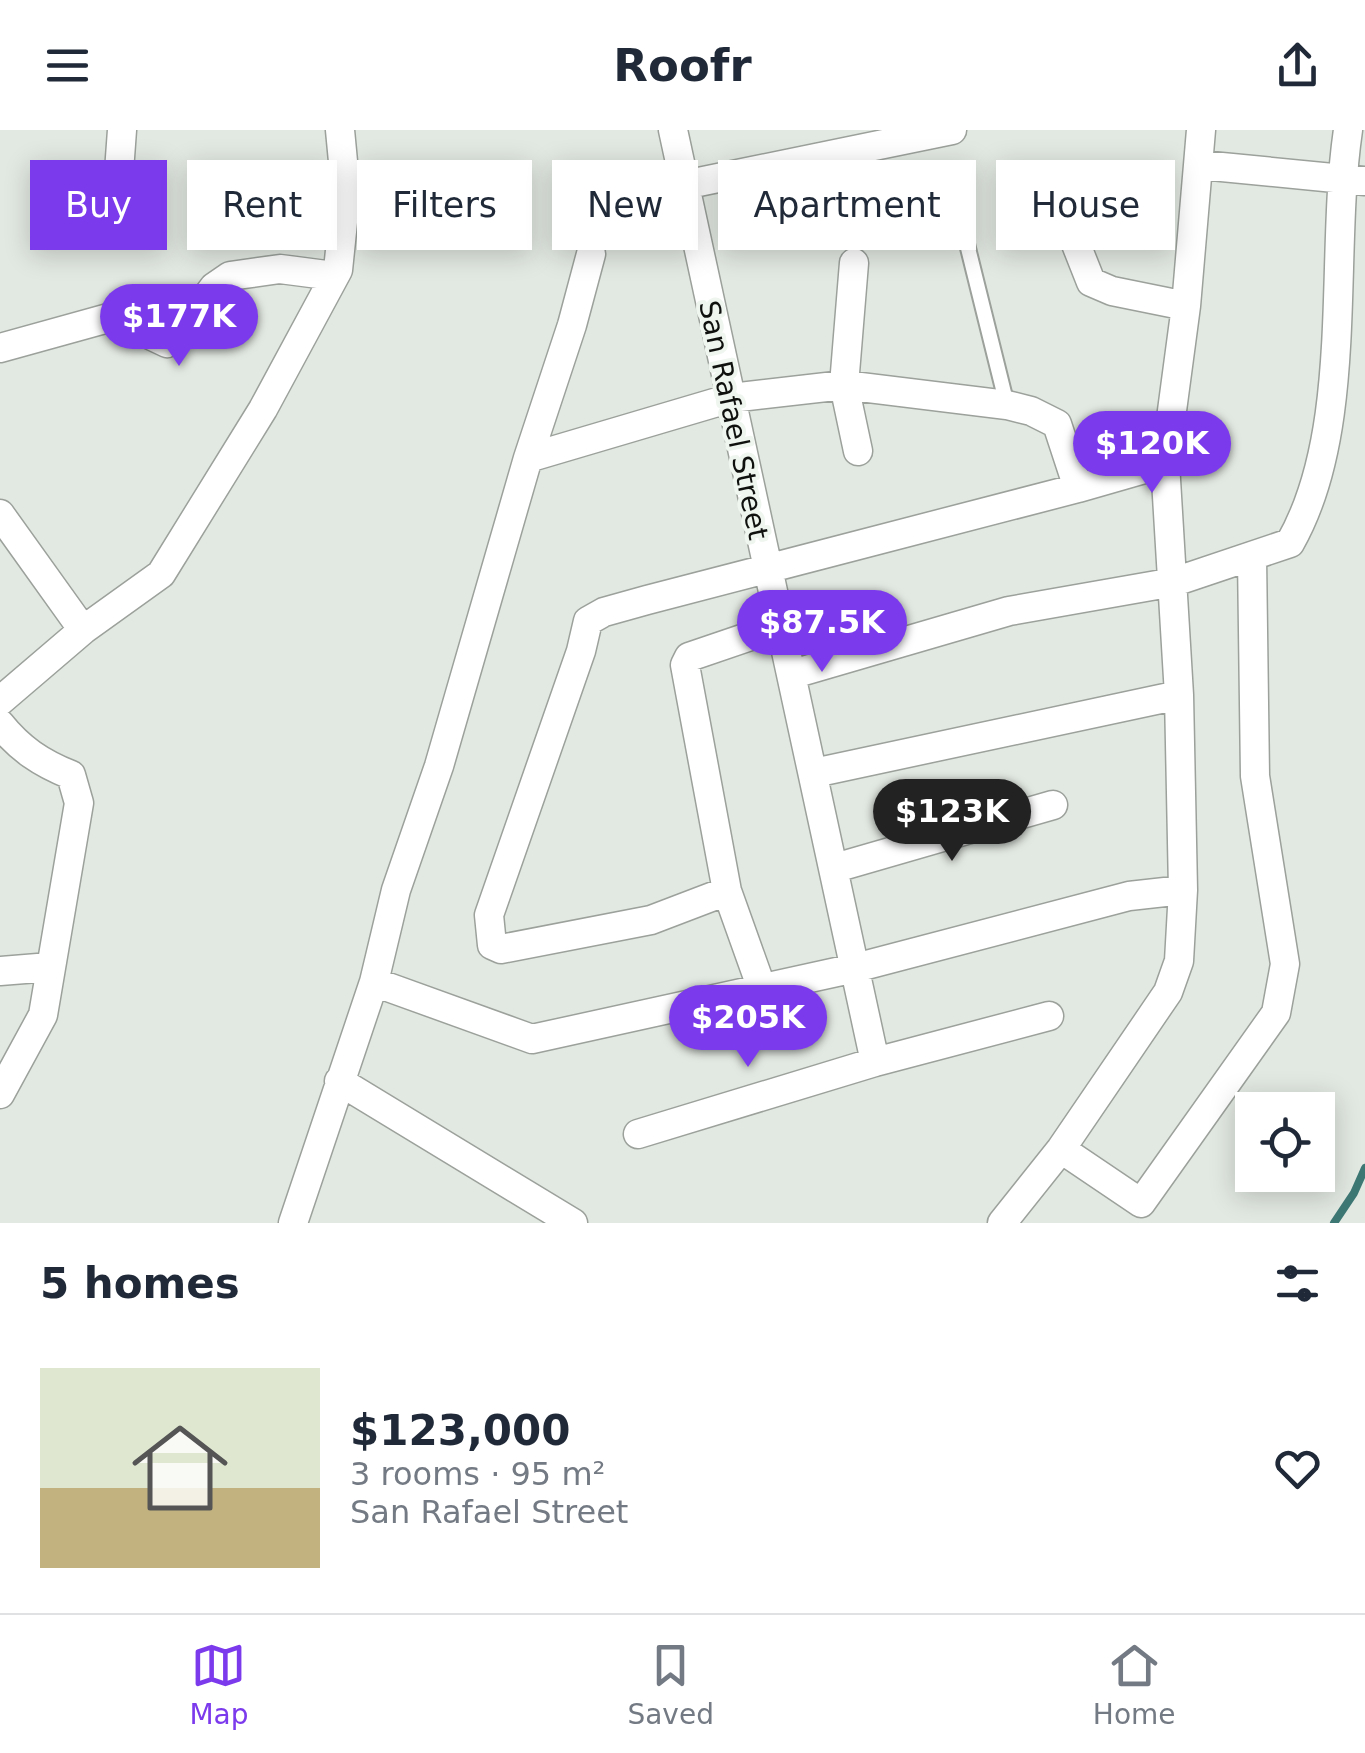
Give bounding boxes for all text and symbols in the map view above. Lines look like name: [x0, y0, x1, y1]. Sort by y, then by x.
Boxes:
icon: menu: [40, 38, 95, 93]
icon: share: [1270, 38, 1325, 93]
text: Roofr: [613, 39, 752, 92]
chip: Buy: [30, 160, 167, 250]
chip: Rent: [187, 160, 337, 250]
chip: Filters: [357, 160, 532, 250]
chip: New: [552, 160, 698, 250]
chip: Apartment: [718, 160, 976, 250]
chip: House: [996, 160, 1175, 250]
pin: $177K: [109, 284, 249, 369]
text: $177K: [122, 297, 236, 335]
street label: San Rafael Street: [692, 298, 775, 543]
pin: $120K: [1082, 411, 1222, 496]
text: $120K: [1095, 424, 1209, 462]
pin: $87.5K: [741, 590, 903, 675]
text: $87.5K: [759, 603, 885, 641]
pin: $123K: [882, 779, 1022, 864]
text: $123K: [895, 792, 1009, 830]
pin: $205K: [678, 985, 818, 1070]
text: $205K: [691, 998, 805, 1036]
map controls: [1235, 1092, 1335, 1192]
button: locate: [1235, 1092, 1335, 1192]
icon: filters: [1270, 1256, 1325, 1311]
text: 5 homes: [40, 1259, 240, 1308]
text: $123,000: [350, 1406, 571, 1455]
icon: home: [120, 1408, 240, 1528]
icon: heart: [1270, 1441, 1325, 1496]
text: 3 rooms · 95 m²: [350, 1455, 605, 1493]
text: San Rafael Street: [350, 1493, 628, 1531]
tab: Map: [189, 1638, 249, 1731]
tab: Saved: [627, 1638, 714, 1731]
tab: Home: [1093, 1638, 1176, 1731]

